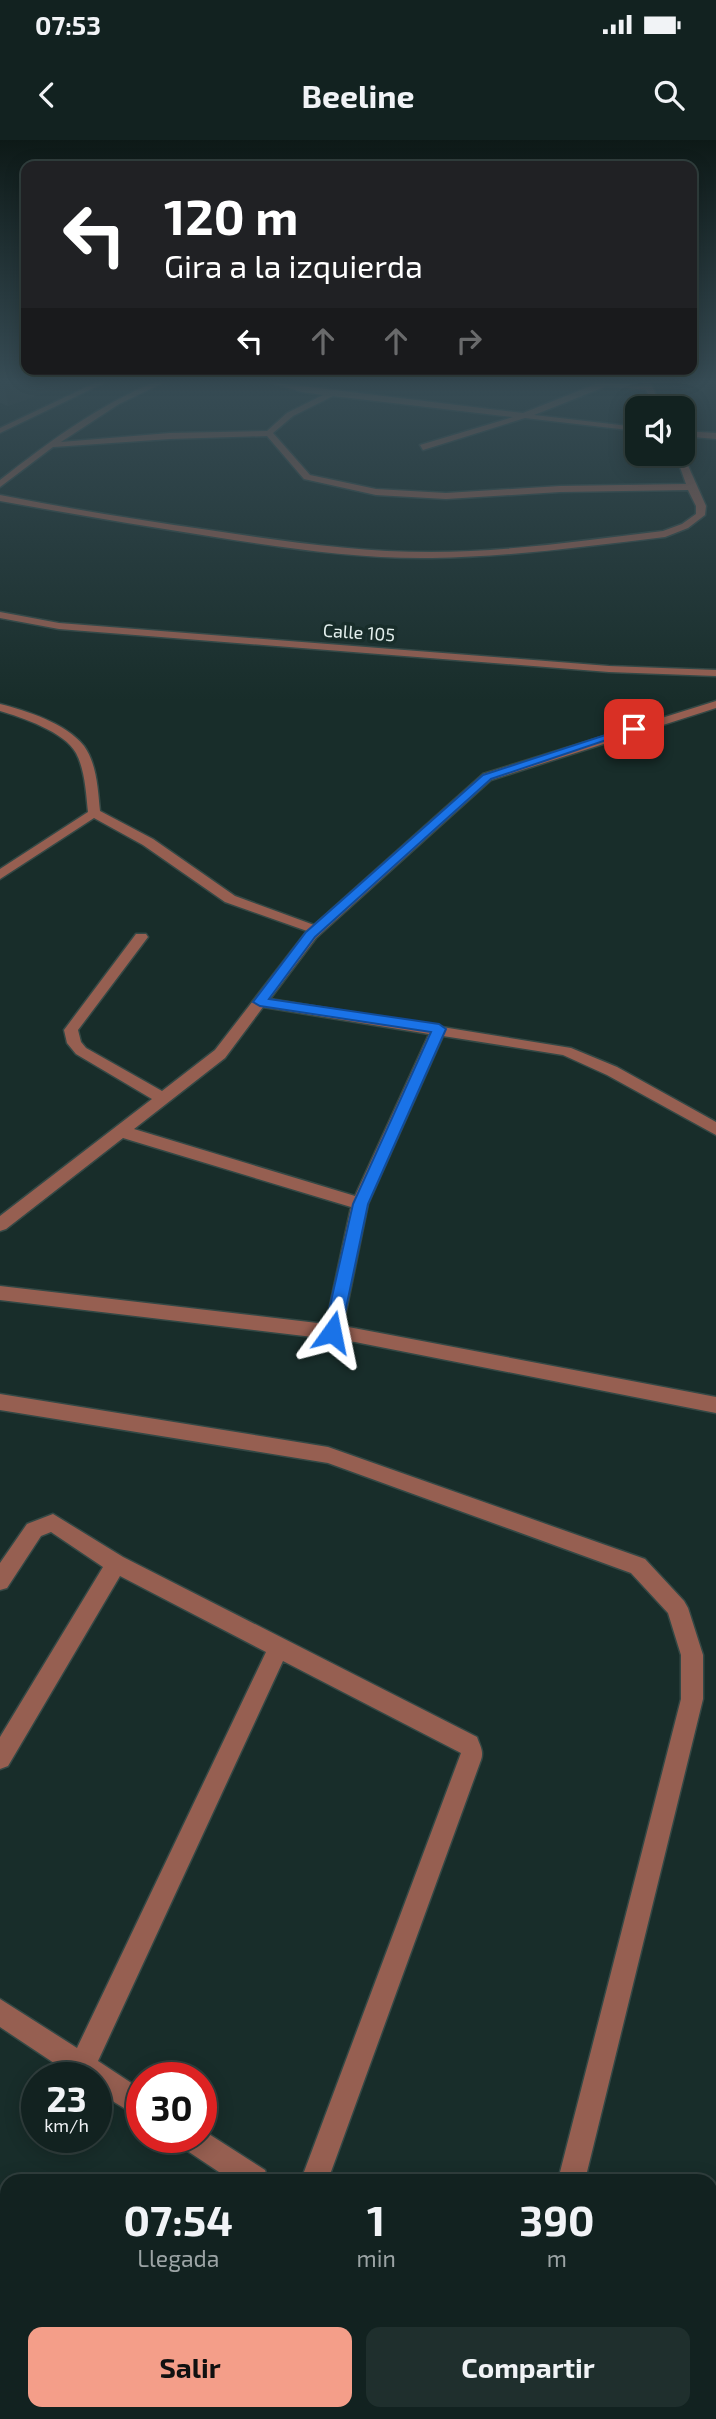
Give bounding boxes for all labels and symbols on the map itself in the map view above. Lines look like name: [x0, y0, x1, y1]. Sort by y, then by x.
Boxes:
street label: Calle 105: [322, 619, 396, 645]
pin: [604, 699, 664, 759]
position arrow: [295, 1295, 369, 1369]
speed limit sign: 30: [126, 2062, 217, 2153]

